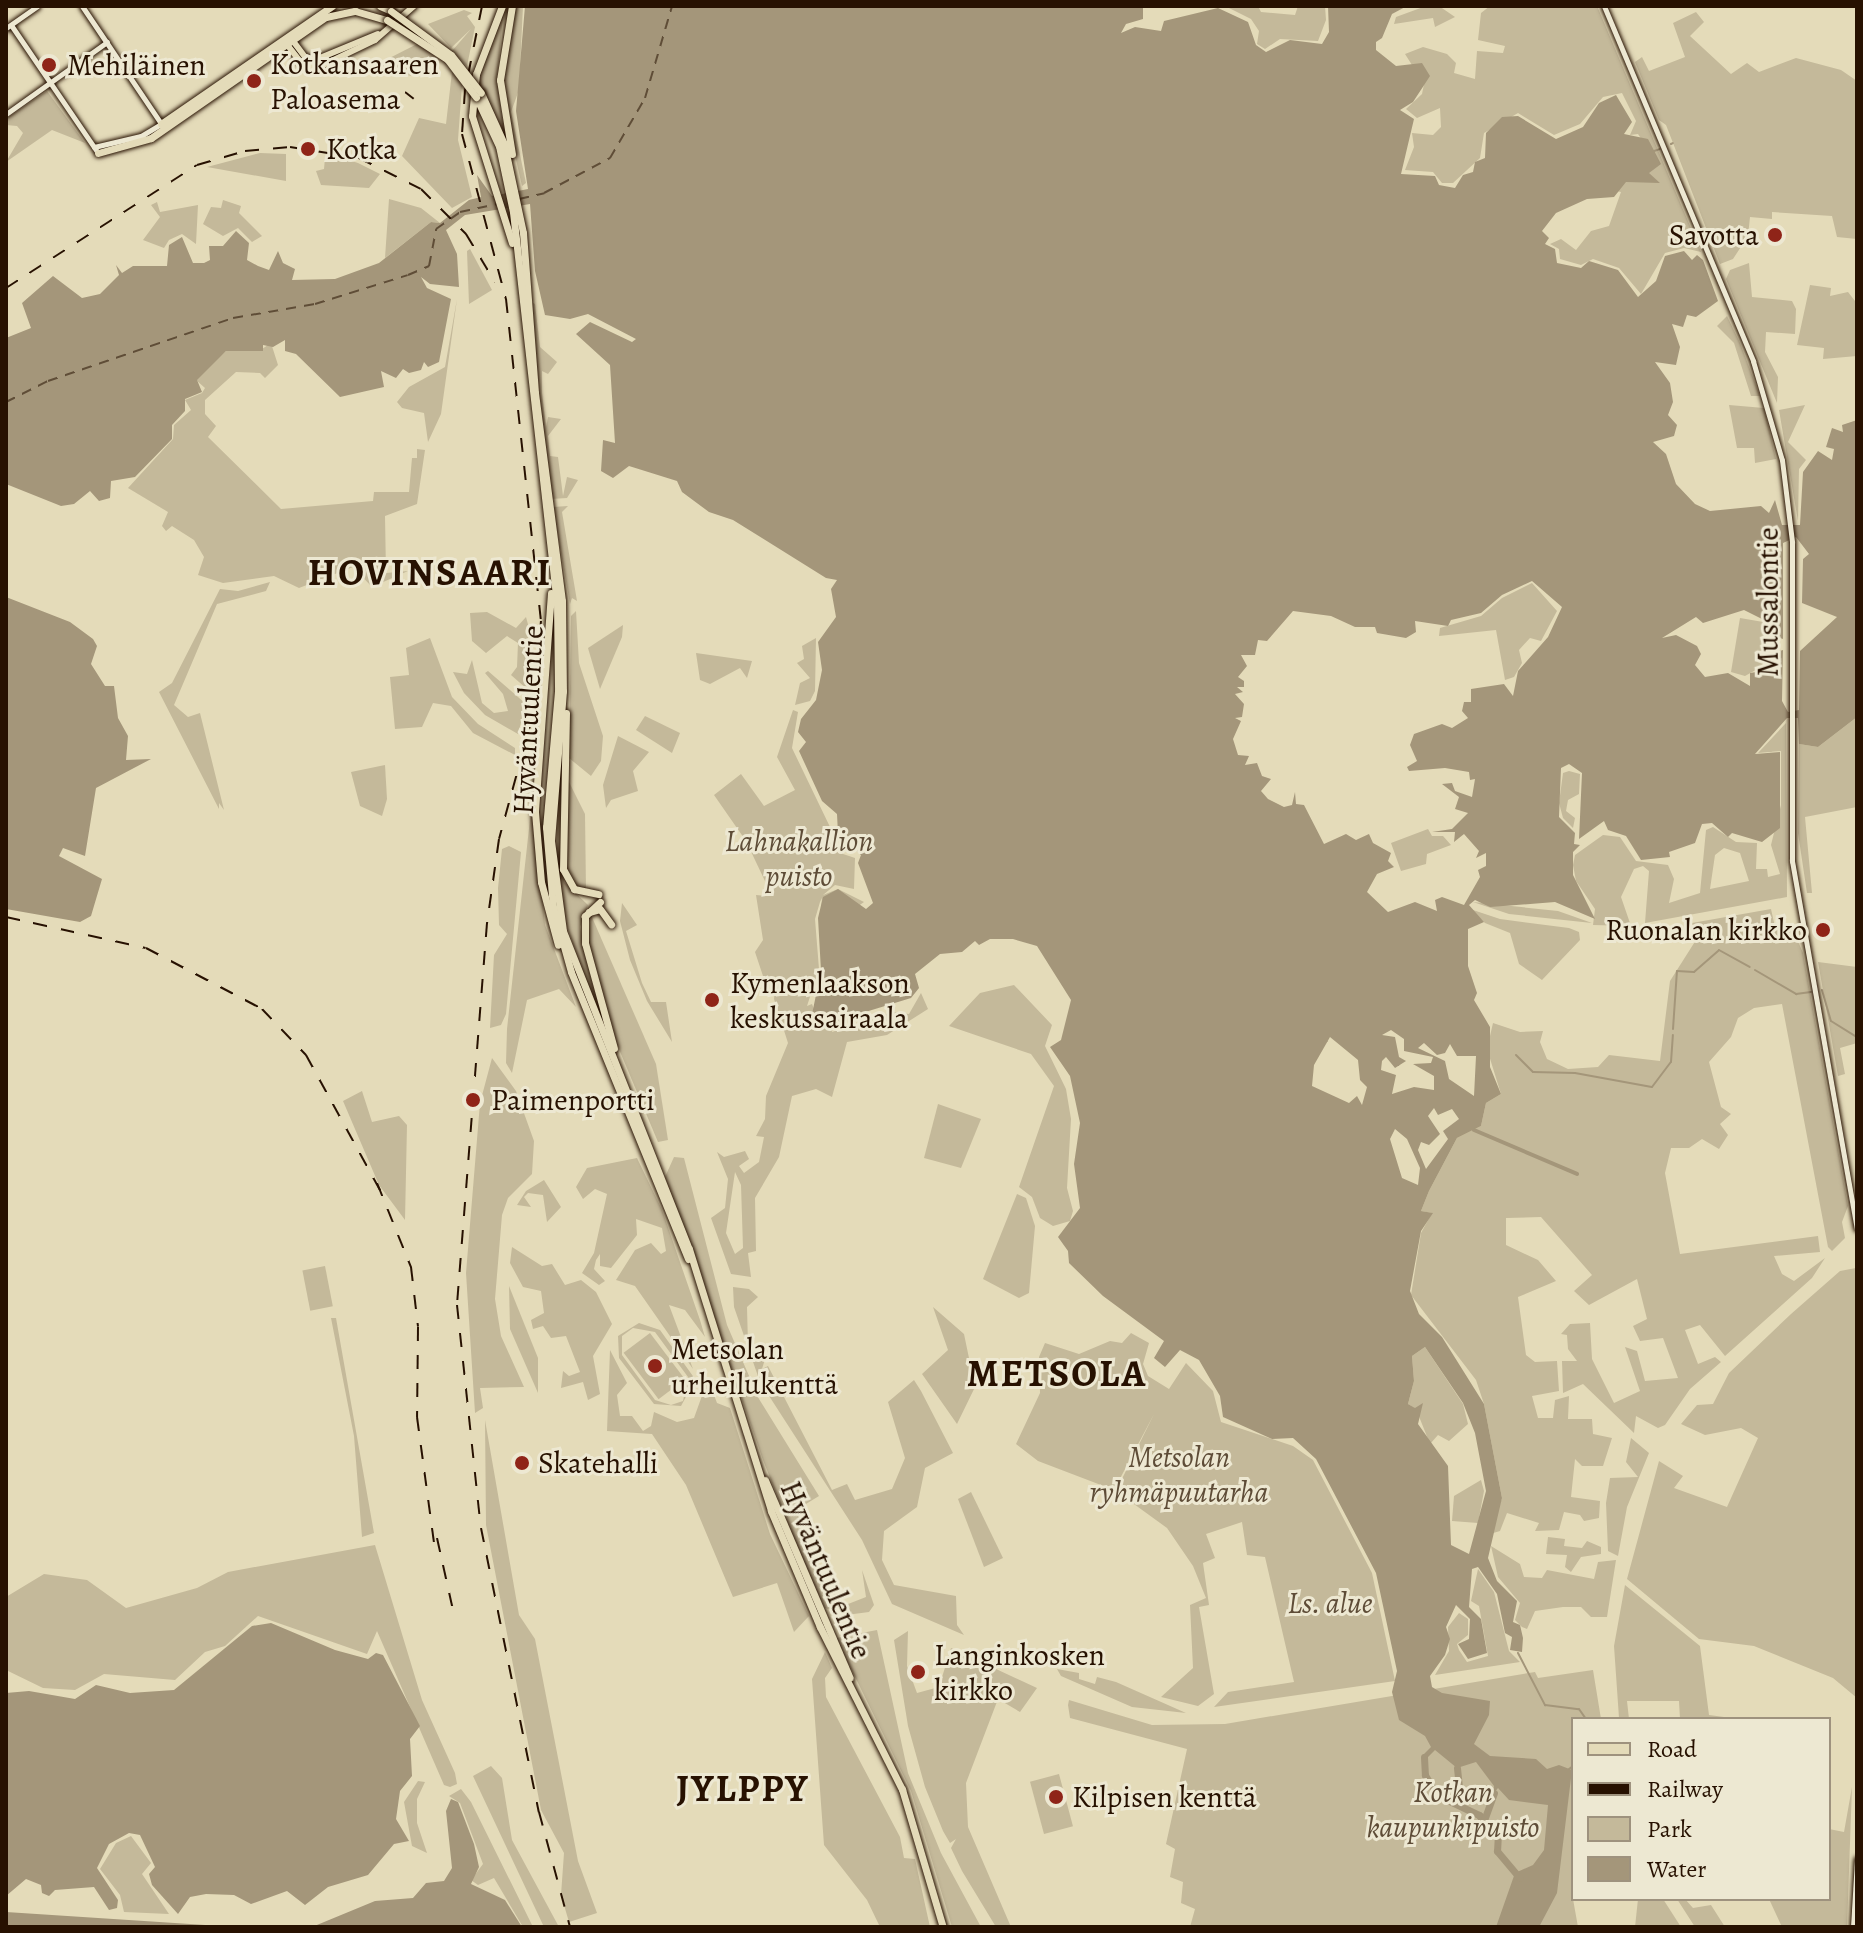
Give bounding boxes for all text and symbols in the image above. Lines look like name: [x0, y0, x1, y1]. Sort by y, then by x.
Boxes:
place label: Kotkansaaren Paloasema: [270, 46, 439, 116]
place label: Mehiläinen: [67, 47, 206, 83]
marker: Mehiläinen: [38, 54, 60, 76]
marker: Kotkansaaren Paloasema: [245, 72, 263, 90]
place label: Kotka: [326, 131, 397, 167]
marker: Kotka: [297, 138, 319, 160]
place label: Savotta: [1669, 217, 1759, 253]
marker: Savotta: [1766, 226, 1784, 244]
street label: Mussalontie: [1750, 527, 1786, 677]
district label: HOVINSAARI: [308, 550, 552, 596]
street label: Hyväntuulentie: [505, 624, 551, 816]
park label: Lahnakallion puisto: [725, 823, 873, 894]
place label: Ruonalan kirkko: [1605, 912, 1807, 948]
marker: Ruonalan kirkko: [1814, 921, 1832, 939]
place label: Kymenlaakson keskussairaala: [730, 965, 910, 1036]
marker: Kymenlaakson keskussairaala: [701, 989, 723, 1011]
place label: Paimenportti: [491, 1082, 655, 1118]
marker: Paimenportti: [462, 1089, 484, 1111]
place label: Metsolan urheilukenttä: [671, 1331, 838, 1402]
district label: METSOLA: [967, 1351, 1147, 1397]
marker: Metsolan urheilukenttä: [646, 1357, 664, 1375]
park label: Metsolan ryhmäpuutarha: [1090, 1439, 1268, 1510]
place label: Skatehalli: [538, 1445, 658, 1481]
marker: Skatehalli: [513, 1454, 531, 1472]
street label: Hyväntuulentie: [772, 1476, 880, 1664]
park label: Ls. alue: [1287, 1585, 1373, 1621]
place label: Langinkosken kirkko: [934, 1637, 1105, 1708]
marker: Langinkosken kirkko: [909, 1663, 927, 1681]
legend: [1571, 1717, 1831, 1901]
text: Road: [1647, 1733, 1697, 1765]
district label: JYLPPY: [676, 1766, 810, 1812]
text: Railway: [1647, 1773, 1723, 1805]
park label: Kotkan kaupunkipuisto: [1366, 1774, 1540, 1844]
place label: Kilpisen kenttä: [1072, 1779, 1257, 1815]
marker: Kilpisen kenttä: [1047, 1788, 1065, 1806]
text: Park: [1647, 1813, 1692, 1845]
text: Water: [1647, 1853, 1707, 1885]

